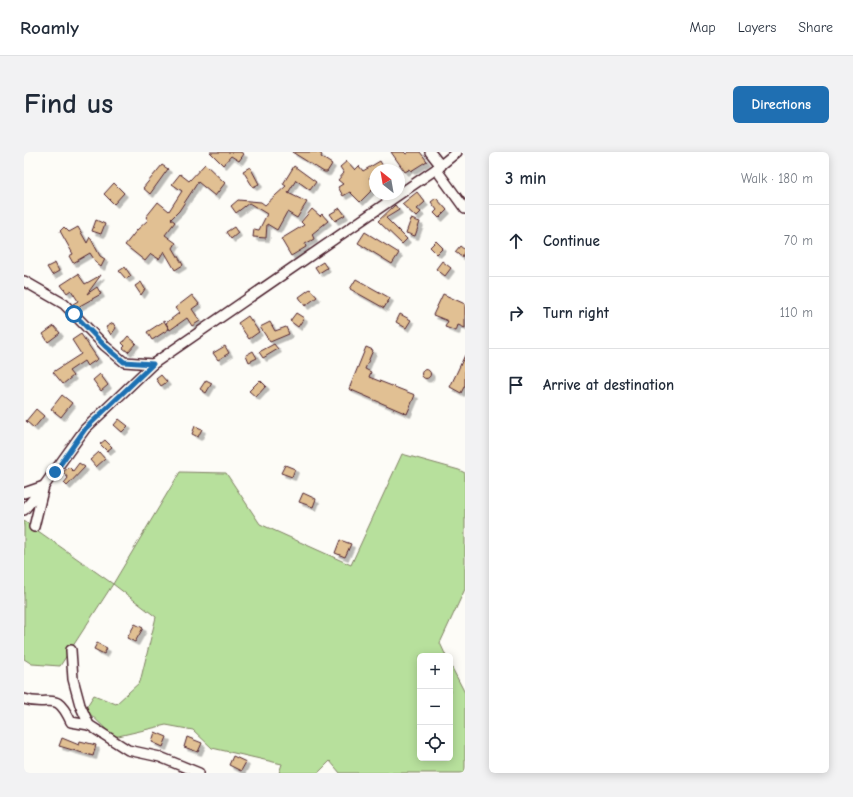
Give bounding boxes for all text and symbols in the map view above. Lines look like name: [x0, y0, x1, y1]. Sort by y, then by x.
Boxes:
text: Roamly: [20, 17, 79, 39]
text: Map: [689, 19, 716, 36]
text: Layers: [738, 19, 776, 36]
text: Share: [798, 19, 833, 36]
button: Directions: [733, 86, 829, 123]
text: Find us: [24, 88, 113, 120]
north arrow: [369, 164, 405, 200]
text: 3 min: [505, 169, 546, 188]
text: Walk · 180 m: [741, 171, 813, 186]
icon: ahead: [505, 230, 527, 252]
text: Continue: [543, 232, 600, 250]
text: 70 m: [784, 233, 813, 248]
icon: right: [505, 302, 527, 324]
text: Turn right: [543, 304, 609, 322]
route start: [65, 305, 83, 323]
text: 110 m: [780, 305, 813, 320]
icon: arrive: [505, 374, 527, 396]
text: Arrive at destination: [543, 376, 674, 394]
route end: [46, 463, 64, 481]
map controls: [417, 653, 453, 761]
button: +: [417, 653, 453, 689]
button: −: [417, 689, 453, 725]
button: locate: [417, 725, 453, 761]

